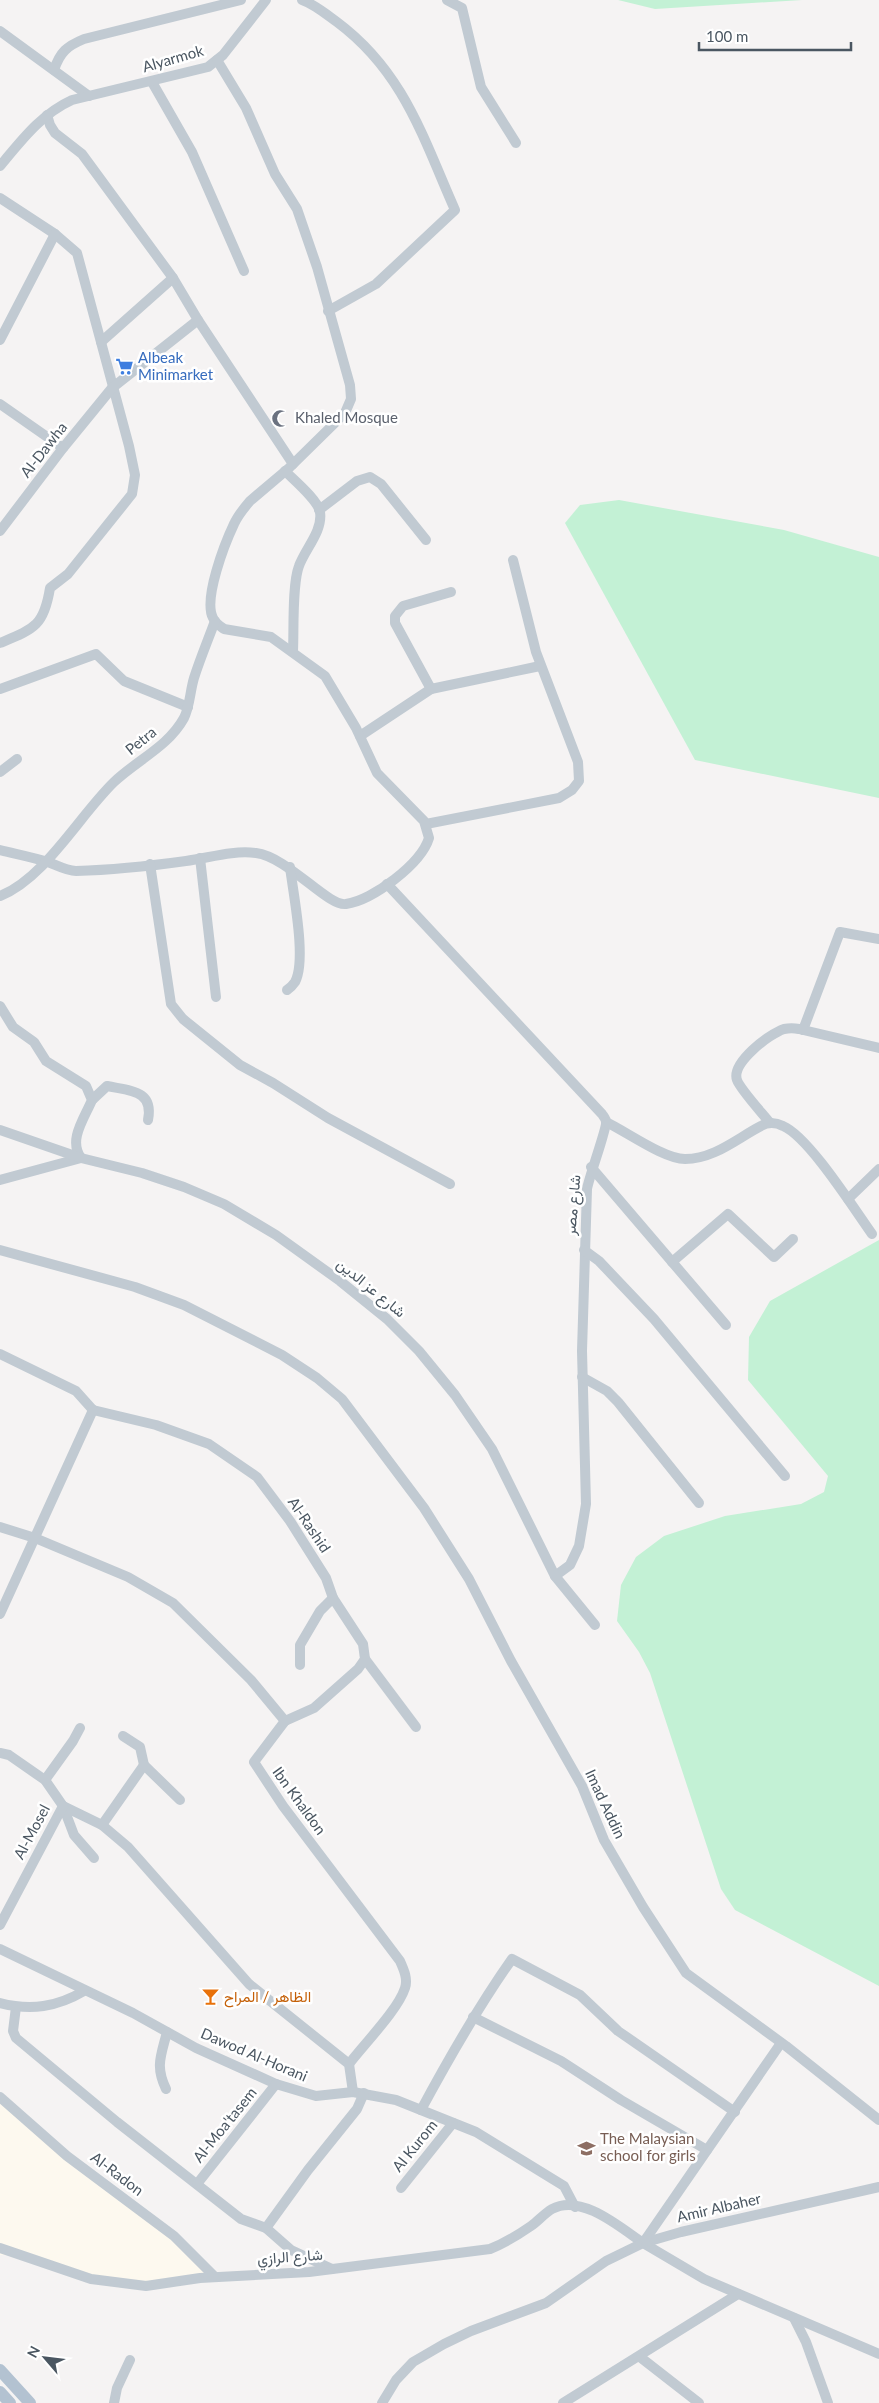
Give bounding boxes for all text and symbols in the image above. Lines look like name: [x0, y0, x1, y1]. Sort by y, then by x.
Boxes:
scale bar: [699, 20, 852, 52]
text: 100 m: [706, 27, 748, 45]
street label: Alyarmok: [140, 41, 206, 75]
place label: Albeak Minimarket: [138, 348, 214, 383]
supermarket icon: Albeak Minimarket: [114, 357, 134, 377]
mosque icon: Khaled Mosque: [271, 408, 291, 428]
place label: Khaled Mosque: [295, 408, 398, 426]
street label: Al-Dawha: [16, 418, 70, 481]
street label: Petra: [121, 722, 160, 758]
street label: شارع مصر: [560, 1174, 587, 1237]
street label: شارع عز الدين: [332, 1254, 410, 1323]
street label: Al-Rashid: [285, 1493, 335, 1556]
street label: Ibn Khaldon: [269, 1763, 330, 1838]
street label: Imad Addin: [582, 1766, 630, 1841]
street label: Al-Mosel: [9, 1801, 53, 1862]
bar icon: الظاهر / المراح: [200, 1987, 220, 2007]
place label: الظاهر / المراح: [224, 1987, 311, 2008]
street label: Dawod Al-Horani: [198, 2023, 311, 2085]
street label: Al-Moa'tasem: [188, 2083, 260, 2166]
street label: Al Kurom: [388, 2116, 441, 2175]
place label: The Malaysian school for girls: [600, 2129, 696, 2164]
school or university icon: The Malaysian school for girls: [576, 2138, 596, 2158]
street label: Al-Radon: [88, 2148, 147, 2199]
street label: Amir Albaher: [675, 2188, 763, 2225]
street label: شارع الرازي: [256, 2245, 324, 2272]
north arrow: [20, 2333, 70, 2383]
text: N: [23, 2343, 43, 2360]

